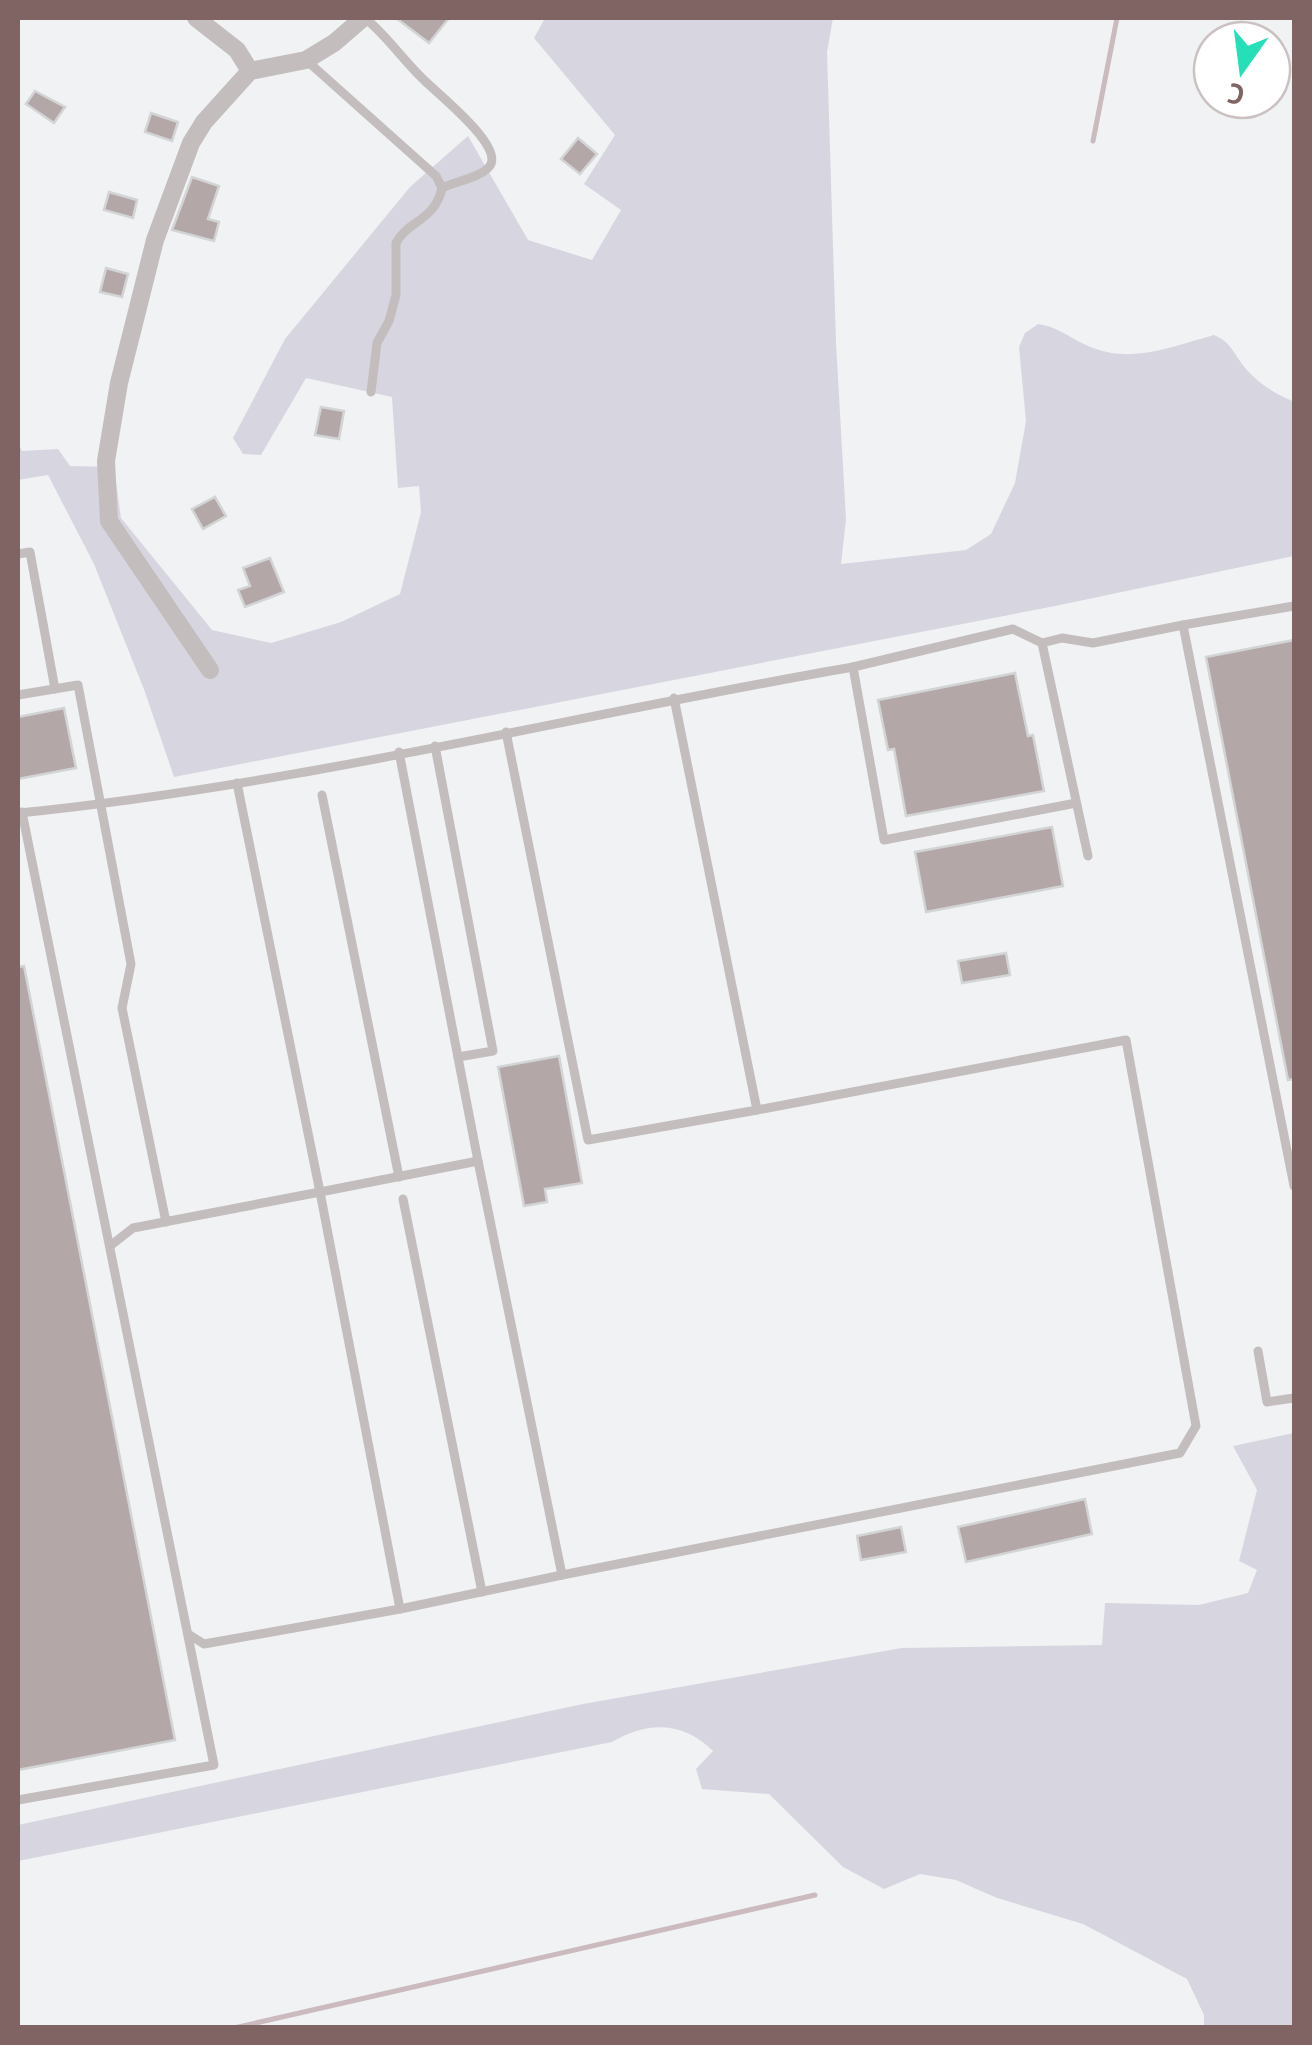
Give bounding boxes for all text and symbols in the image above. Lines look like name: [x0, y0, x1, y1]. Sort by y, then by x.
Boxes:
north arrow: [1192, 20, 1292, 120]
text: С: [1224, 75, 1248, 115]

